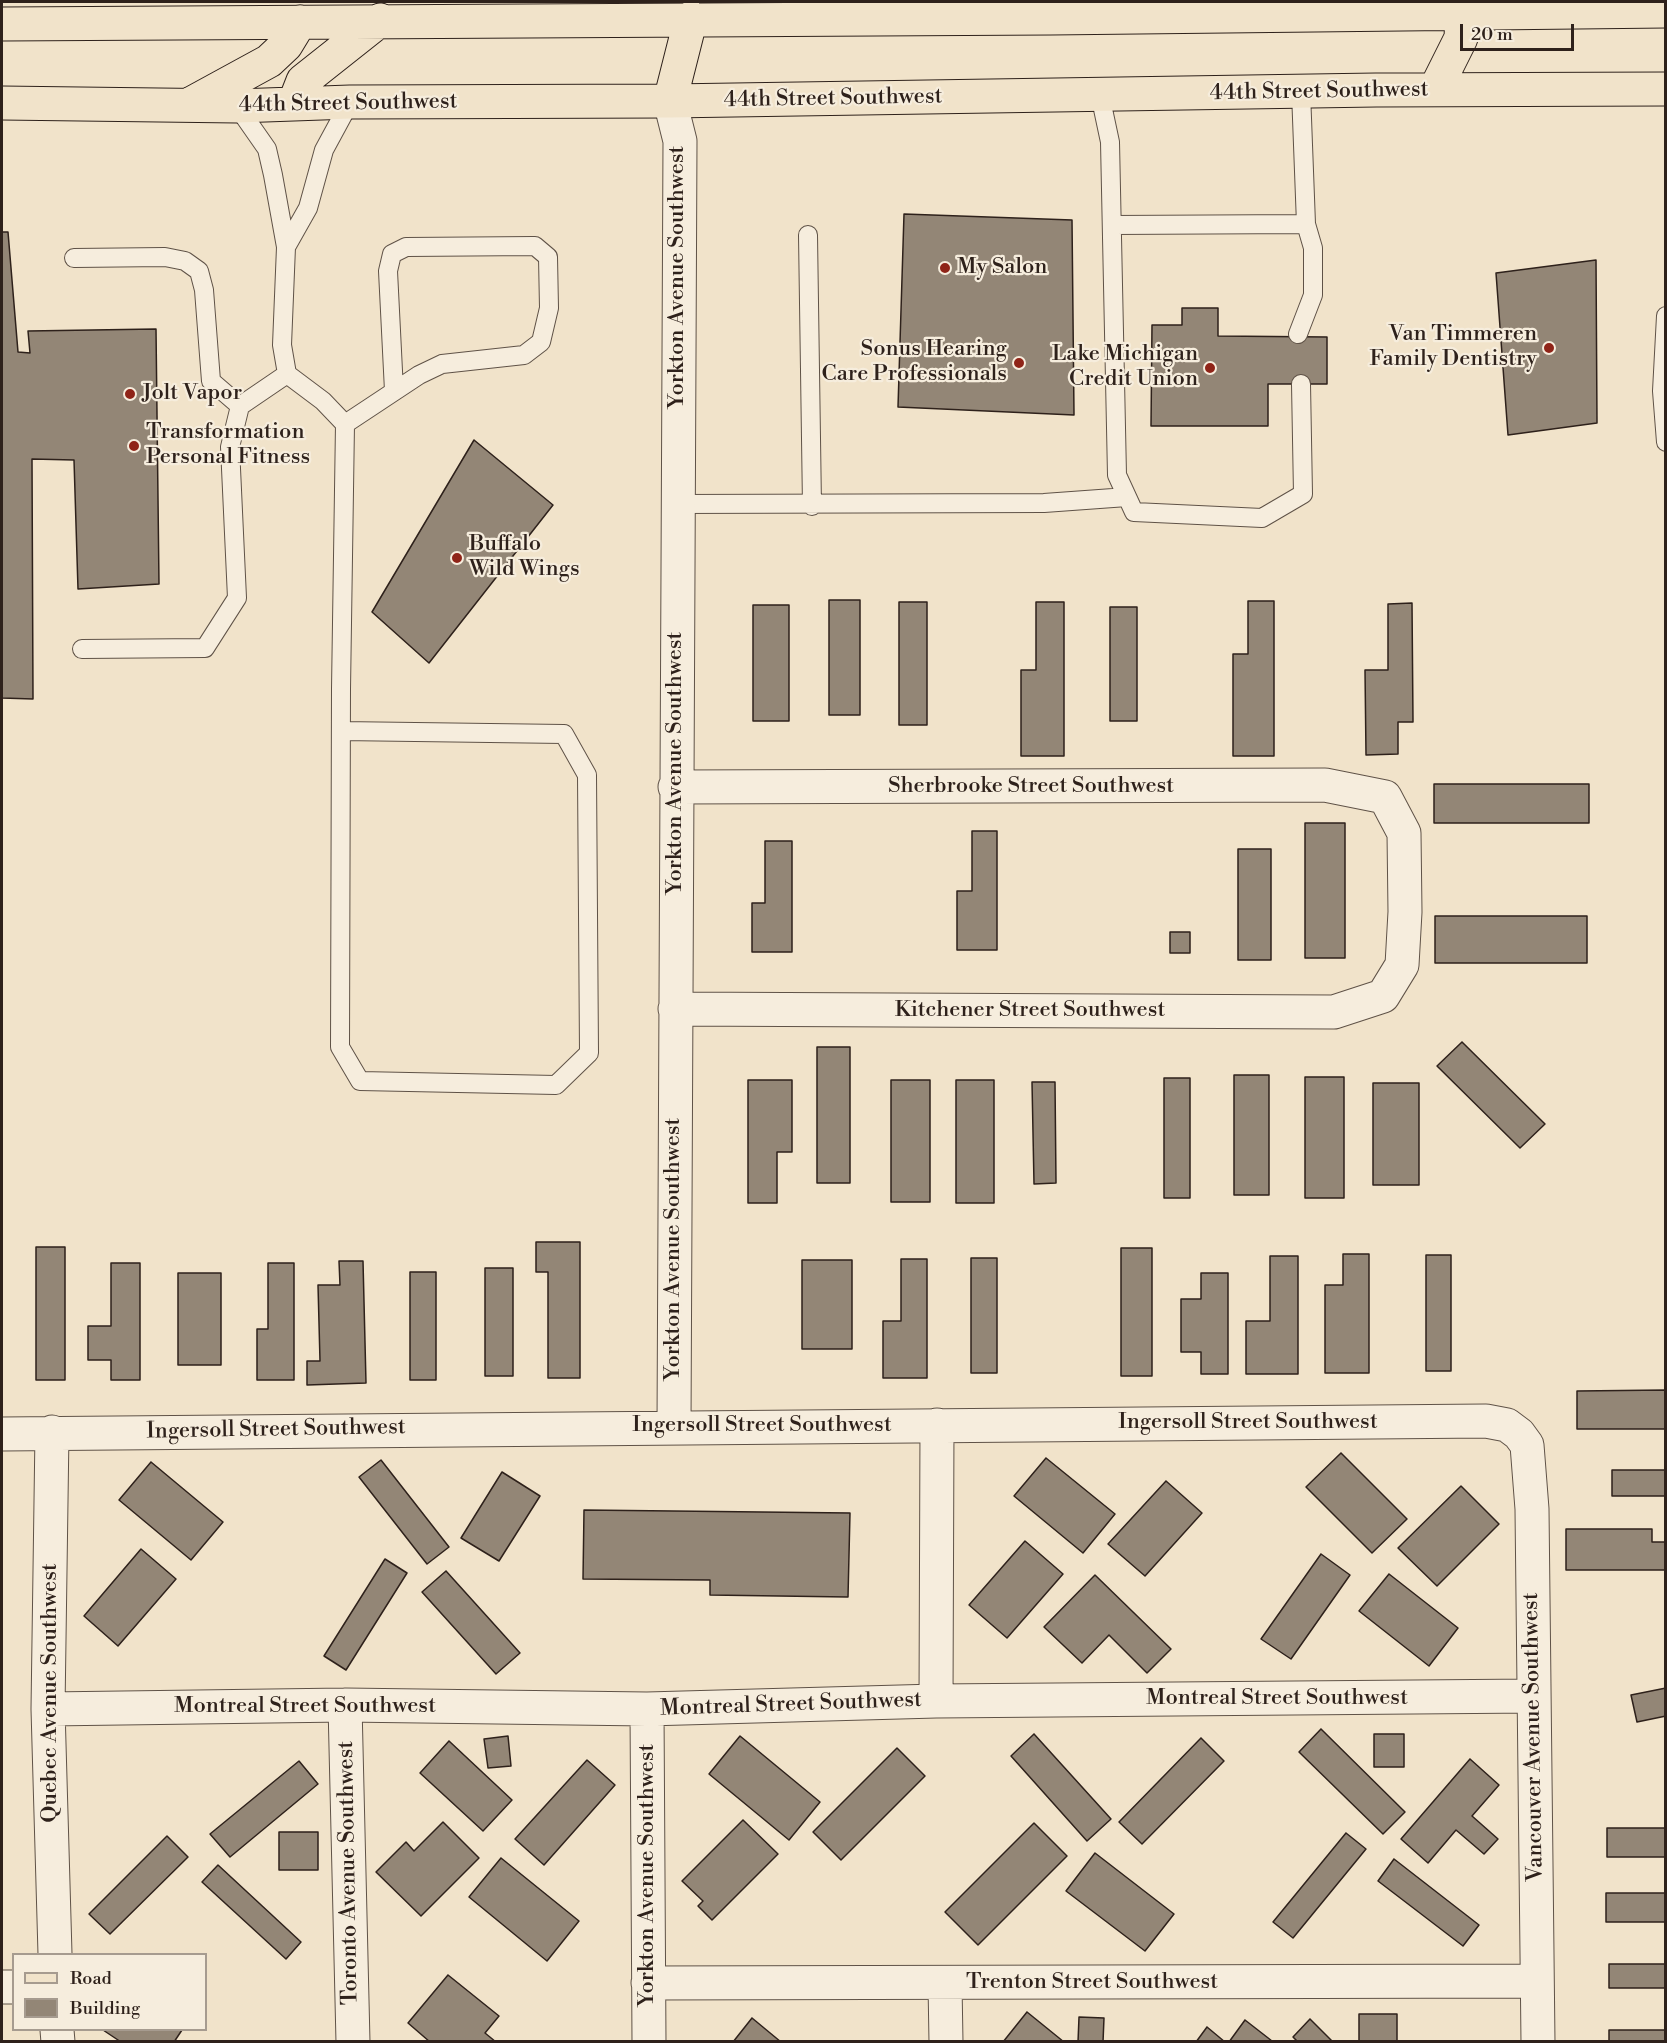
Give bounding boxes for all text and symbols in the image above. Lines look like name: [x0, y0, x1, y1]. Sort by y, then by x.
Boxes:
scale bar: [1463, 12, 1577, 50]
text: 20 m: [1471, 23, 1513, 46]
street label: 44th Street Southwest: [1209, 77, 1429, 107]
street label: 44th Street Southwest: [723, 84, 943, 114]
street label: 44th Street Southwest: [238, 89, 458, 119]
street label: Yorkton Avenue Southwest: [665, 146, 691, 408]
place label: My Salon: [957, 255, 1047, 281]
marker: My Salon: [938, 261, 952, 275]
place label: Van Timmeren Family Dentistry: [1369, 322, 1537, 374]
place label: Sonus Hearing Care Professionals: [822, 337, 1007, 388]
marker: Van Timmeren Family Dentistry: [1542, 341, 1556, 355]
place label: Lake Michigan Credit Union: [1052, 342, 1198, 394]
marker: Sonus Hearing Care Professionals: [1012, 356, 1026, 370]
marker: Lake Michigan Credit Union: [1203, 361, 1217, 375]
place label: Jolt Vapor: [142, 381, 242, 407]
marker: Jolt Vapor: [123, 387, 137, 401]
place label: Transformation Personal Fitness: [146, 420, 310, 472]
marker: Transformation Personal Fitness: [127, 439, 141, 453]
place label: Buffalo Wild Wings: [469, 532, 580, 584]
marker: Buffalo Wild Wings: [450, 551, 464, 565]
street label: Yorkton Avenue Southwest: [663, 632, 689, 894]
street label: Sherbrooke Street Southwest: [888, 774, 1174, 800]
street label: Kitchener Street Southwest: [895, 998, 1165, 1024]
street label: Yorkton Avenue Southwest: [661, 1118, 687, 1380]
street label: Ingersoll Street Southwest: [1118, 1410, 1378, 1436]
street label: Ingersoll Street Southwest: [632, 1413, 892, 1439]
street label: Ingersoll Street Southwest: [146, 1415, 406, 1445]
street label: Quebec Avenue Southwest: [38, 1563, 64, 1823]
street label: Vancouver Avenue Southwest: [1518, 1592, 1550, 1882]
street label: Montreal Street Southwest: [1146, 1686, 1408, 1712]
street label: Montreal Street Southwest: [660, 1687, 922, 1723]
street label: Montreal Street Southwest: [174, 1694, 436, 1720]
street label: Toronto Avenue Southwest: [333, 1741, 365, 2005]
street label: Yorkton Avenue Southwest: [635, 1744, 661, 2006]
legend: [12, 1953, 207, 2031]
text: Road: [70, 1967, 112, 1990]
street label: Trenton Street Southwest: [966, 1970, 1218, 1996]
text: Building: [70, 1997, 140, 2020]

